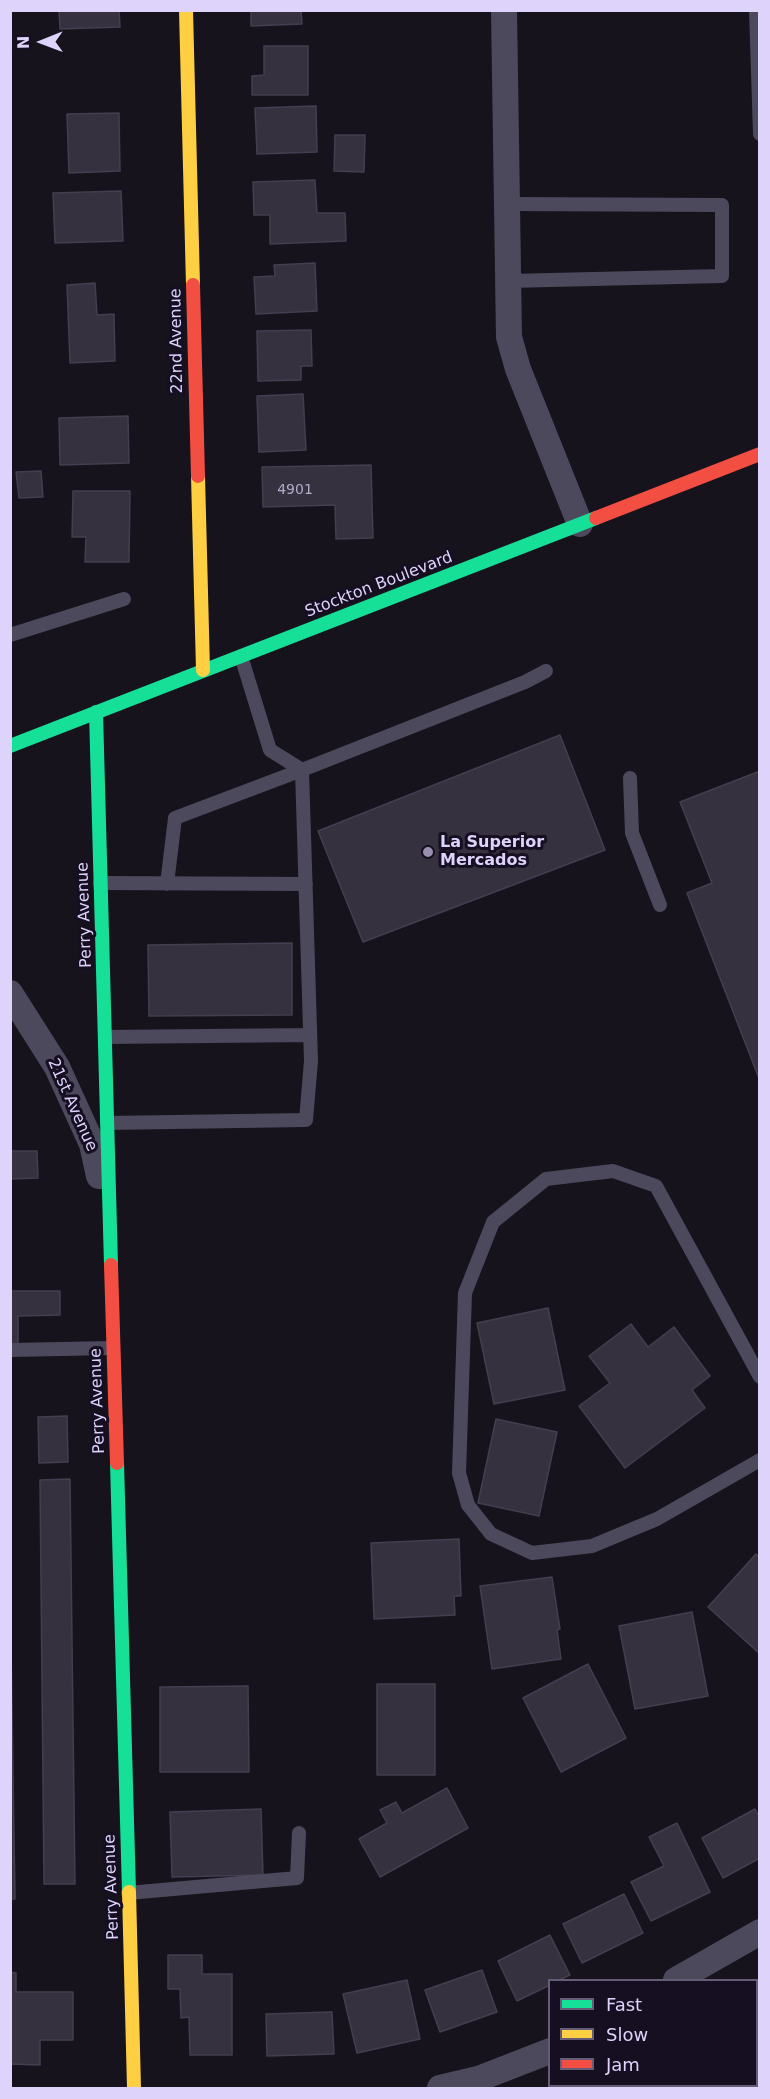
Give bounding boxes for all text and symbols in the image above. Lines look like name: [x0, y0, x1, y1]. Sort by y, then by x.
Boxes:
north arrow: [12, 12, 72, 72]
text: N: [14, 35, 33, 49]
street label: 22nd Avenue: [166, 288, 188, 394]
house number: 4901: [277, 482, 313, 498]
street label: Stockton Boulevard: [303, 548, 455, 622]
place label: La Superior Mercados: [440, 833, 544, 871]
marker: La Superior Mercados: [421, 845, 435, 859]
street label: Perry Avenue: [74, 862, 96, 968]
street label: 21st Avenue: [43, 1056, 101, 1154]
street label: Perry Avenue: [87, 1348, 109, 1454]
street label: Perry Avenue: [101, 1834, 123, 1940]
legend: [548, 1979, 758, 2087]
text: Fast: [606, 1994, 642, 2015]
text: Slow: [606, 2024, 648, 2045]
text: Jam: [606, 2054, 640, 2075]

